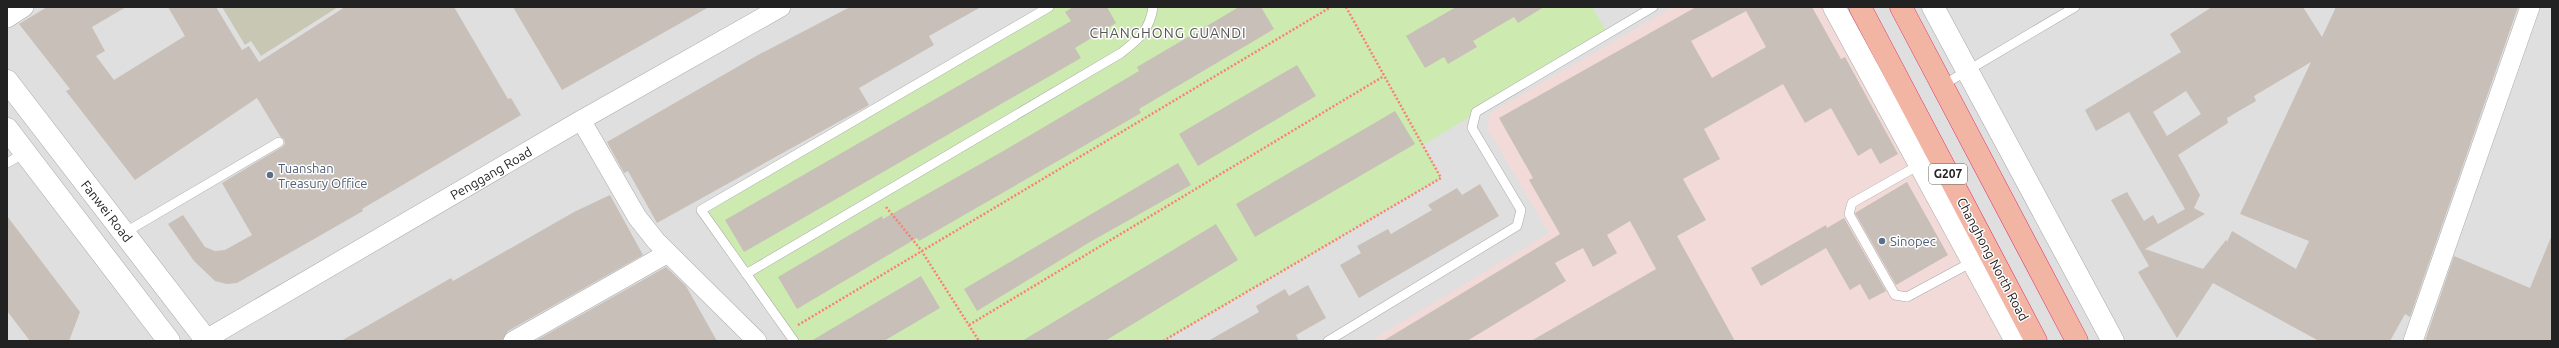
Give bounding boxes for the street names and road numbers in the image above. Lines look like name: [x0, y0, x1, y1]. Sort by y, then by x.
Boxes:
street label: Penggang Road: [448, 144, 534, 202]
road number: G207: [1929, 164, 1967, 184]
street label: Fanwei Road: [79, 178, 135, 244]
street label: Changhong North Road: [1955, 195, 2031, 323]

